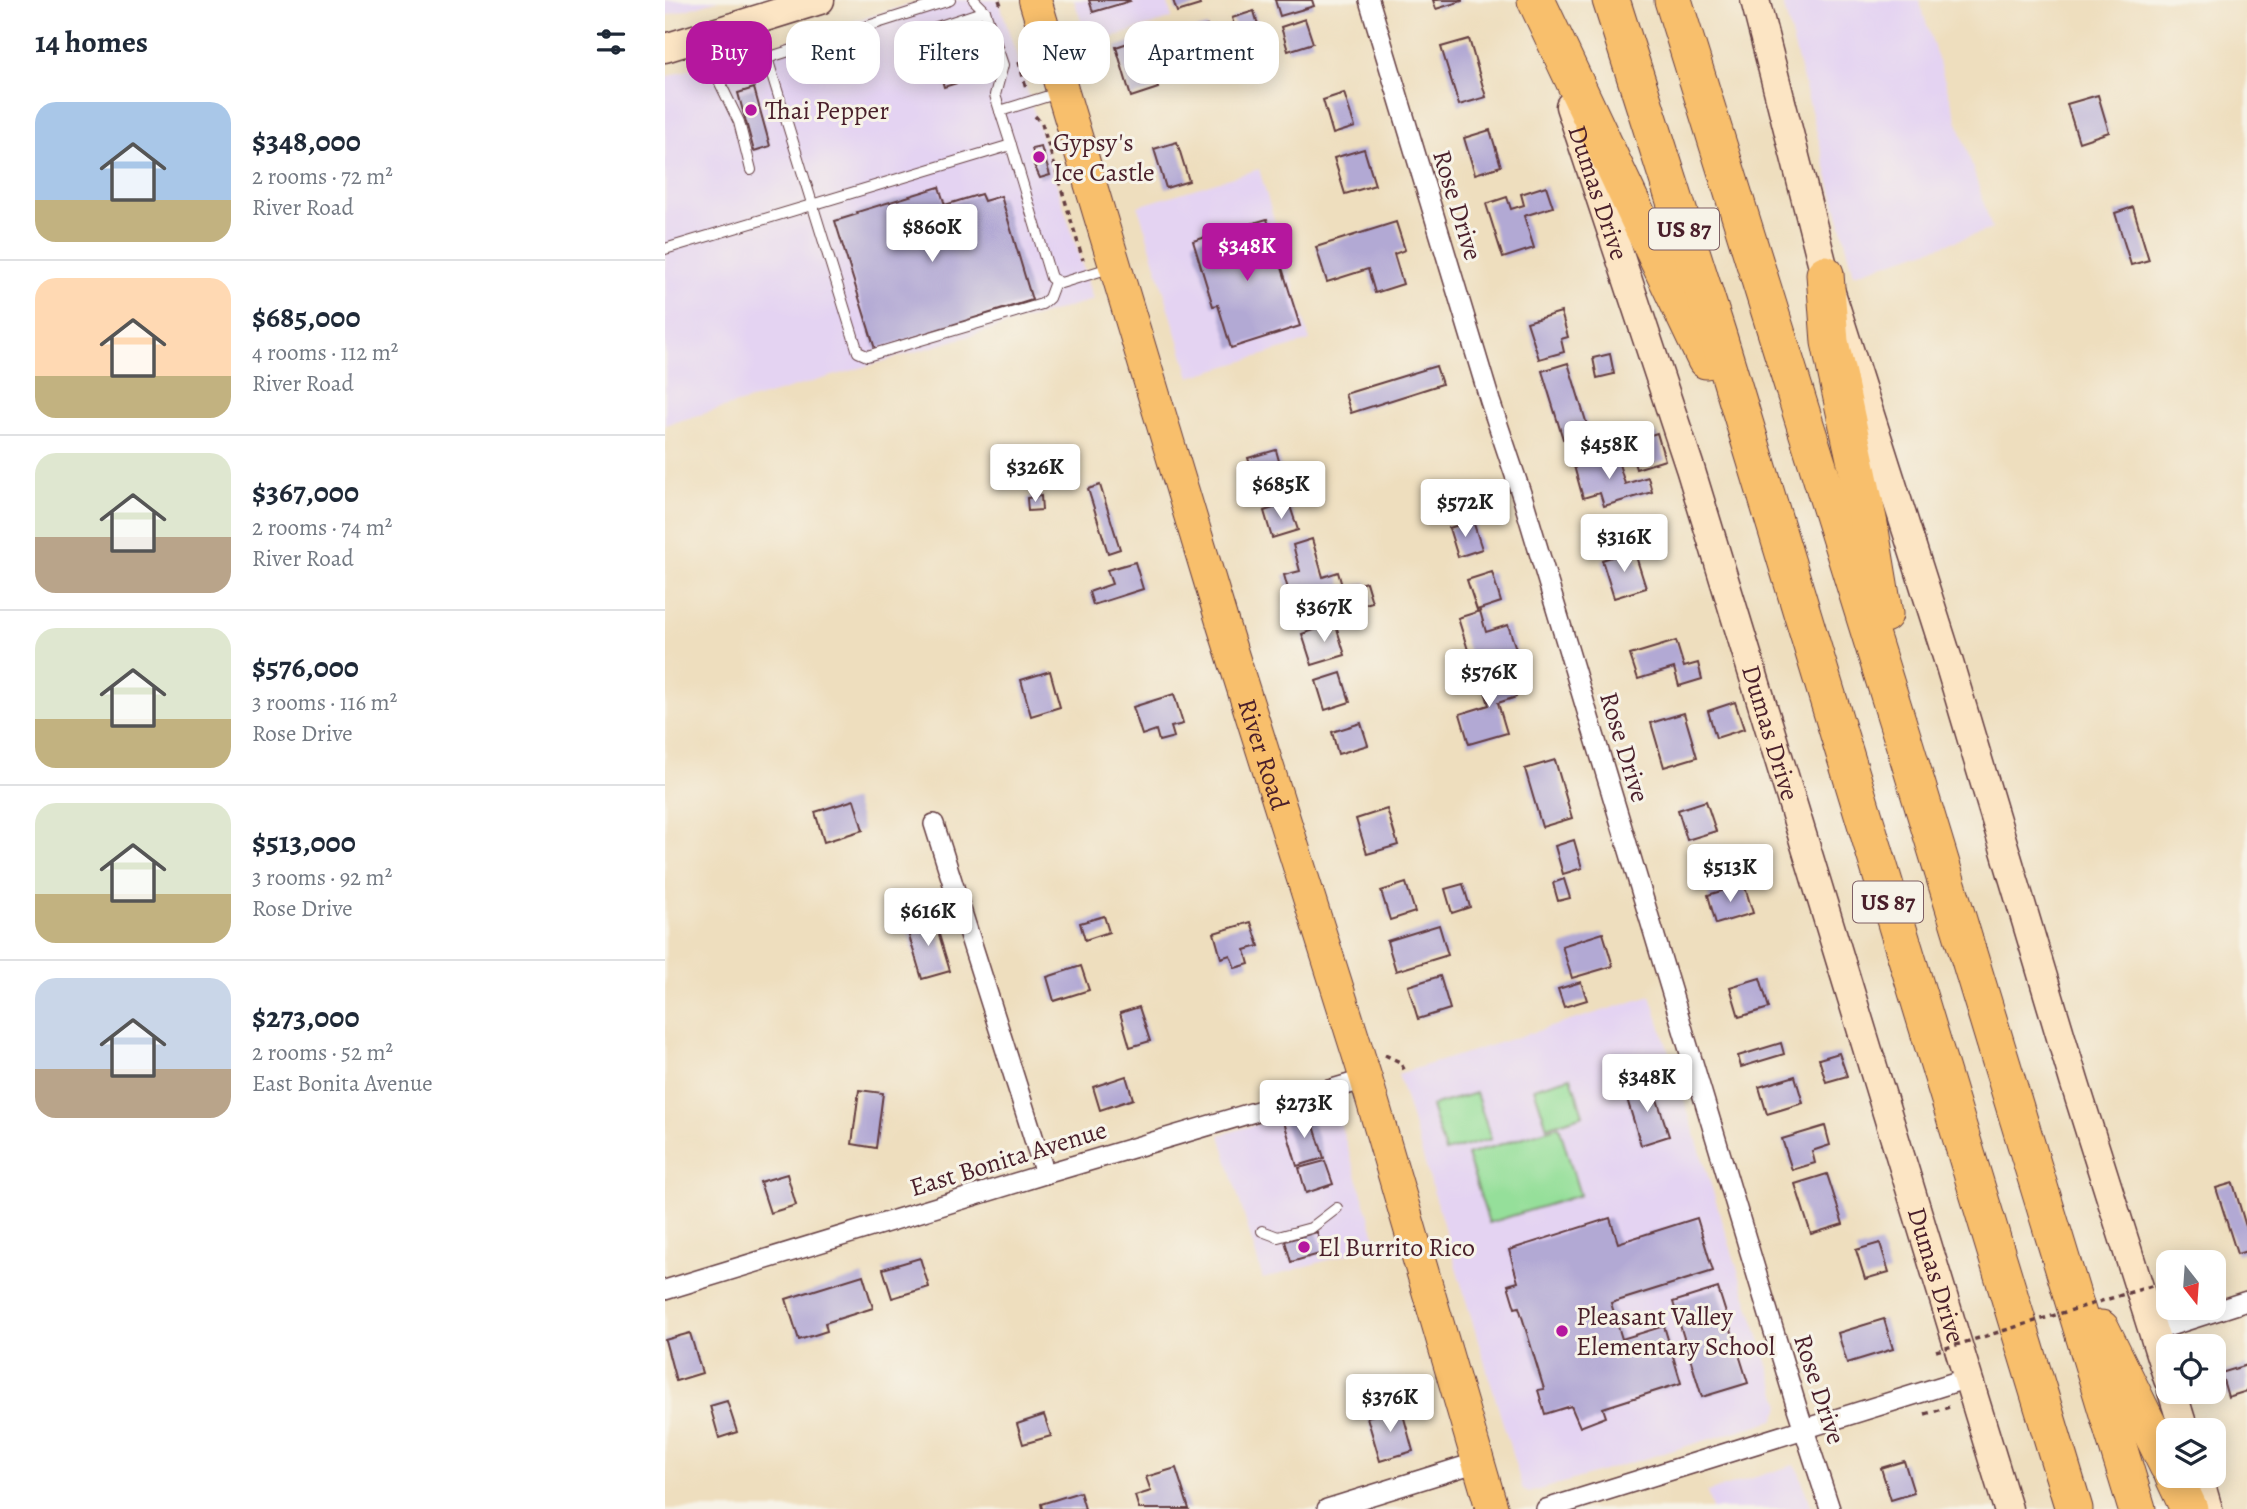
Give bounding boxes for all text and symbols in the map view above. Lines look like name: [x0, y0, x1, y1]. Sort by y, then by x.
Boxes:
chip: Buy: [686, 21, 772, 84]
chip: Rent: [786, 21, 880, 84]
chip: Filters: [894, 21, 1004, 84]
chip: New: [1018, 21, 1110, 84]
chip: Apartment: [1124, 21, 1279, 84]
text: 14 homes: [35, 22, 148, 62]
icon: filters: [592, 23, 630, 61]
place label: Thai Pepper: [765, 93, 889, 128]
marker: Thai Pepper: [743, 102, 759, 118]
text: $348,000: [252, 121, 361, 161]
street label: Dumas Drive: [1559, 121, 1637, 265]
place label: Gypsy's Ice Castle: [1053, 125, 1155, 190]
icon: home: [91, 130, 175, 214]
street label: Rose Drive: [1424, 146, 1491, 265]
marker: Gypsy's Ice Castle: [1031, 149, 1047, 165]
text: 2 rooms · 72 m²: [252, 161, 393, 192]
text: River Road: [252, 192, 354, 223]
pin: $860K: [883, 204, 981, 264]
road number: US 87: [1649, 209, 1719, 250]
text: $860K: [902, 211, 962, 242]
pin: $348K: [1198, 224, 1296, 283]
text: $348K: [1218, 230, 1276, 261]
text: $685,000: [252, 297, 361, 337]
icon: home: [91, 306, 175, 390]
text: 4 rooms · 112 m²: [252, 337, 398, 368]
text: River Road: [252, 368, 354, 399]
pin: $458K: [1560, 421, 1658, 481]
text: $458K: [1580, 428, 1638, 459]
pin: $326K: [986, 444, 1084, 504]
text: $326K: [1006, 451, 1064, 482]
pin: $685K: [1232, 462, 1330, 521]
text: $685K: [1252, 468, 1310, 499]
text: $367,000: [252, 472, 359, 512]
pin: $572K: [1416, 480, 1514, 539]
icon: home: [91, 481, 175, 565]
text: $572K: [1437, 486, 1493, 517]
text: 2 rooms · 74 m²: [252, 512, 392, 543]
pin: $316K: [1575, 514, 1673, 574]
text: $316K: [1597, 521, 1651, 552]
text: River Road: [252, 543, 354, 574]
pin: $367K: [1275, 584, 1373, 644]
text: $367K: [1296, 591, 1352, 622]
text: $576,000: [252, 647, 359, 687]
pin: $576K: [1440, 650, 1538, 709]
icon: home: [91, 656, 175, 740]
text: $576K: [1461, 656, 1517, 687]
street label: Dumas Drive: [1733, 661, 1808, 805]
text: 3 rooms · 116 m²: [252, 687, 397, 718]
street label: Rose Drive: [1591, 688, 1658, 807]
street label: River Road: [1229, 694, 1297, 814]
text: Rose Drive: [252, 718, 353, 749]
text: $513,000: [252, 822, 356, 862]
icon: home: [91, 831, 175, 915]
pin: $513K: [1681, 844, 1779, 904]
text: $513K: [1703, 851, 1757, 882]
text: 3 rooms · 92 m²: [252, 862, 392, 893]
road number: US 87: [1853, 882, 1923, 922]
pin: $616K: [879, 888, 977, 948]
text: Rose Drive: [252, 893, 353, 924]
text: $616K: [900, 895, 956, 926]
text: $273,000: [252, 997, 360, 1037]
icon: home: [91, 1006, 175, 1090]
text: 2 rooms · 52 m²: [252, 1037, 393, 1068]
pin: $348K: [1598, 1054, 1696, 1114]
text: $348K: [1618, 1061, 1676, 1092]
text: East Bonita Avenue: [252, 1068, 433, 1099]
pin: $273K: [1255, 1080, 1353, 1140]
text: $273K: [1276, 1087, 1332, 1118]
street label: East Bonita Avenue: [905, 1112, 1111, 1205]
street label: Dumas Drive: [1899, 1203, 1973, 1347]
place label: El Burrito Rico: [1318, 1230, 1475, 1265]
marker: El Burrito Rico: [1296, 1239, 1312, 1255]
north arrow: [2156, 1250, 2226, 1320]
map controls: [2156, 1250, 2226, 1488]
place label: Pleasant Valley Elementary School: [1576, 1299, 1775, 1364]
marker: Pleasant Valley Elementary School: [1554, 1323, 1570, 1339]
street label: Rose Drive: [1785, 1330, 1854, 1449]
button: locate: [2156, 1334, 2226, 1404]
pin: $376K: [1341, 1374, 1439, 1434]
text: $376K: [1362, 1381, 1418, 1412]
button: layers: [2156, 1418, 2226, 1488]

